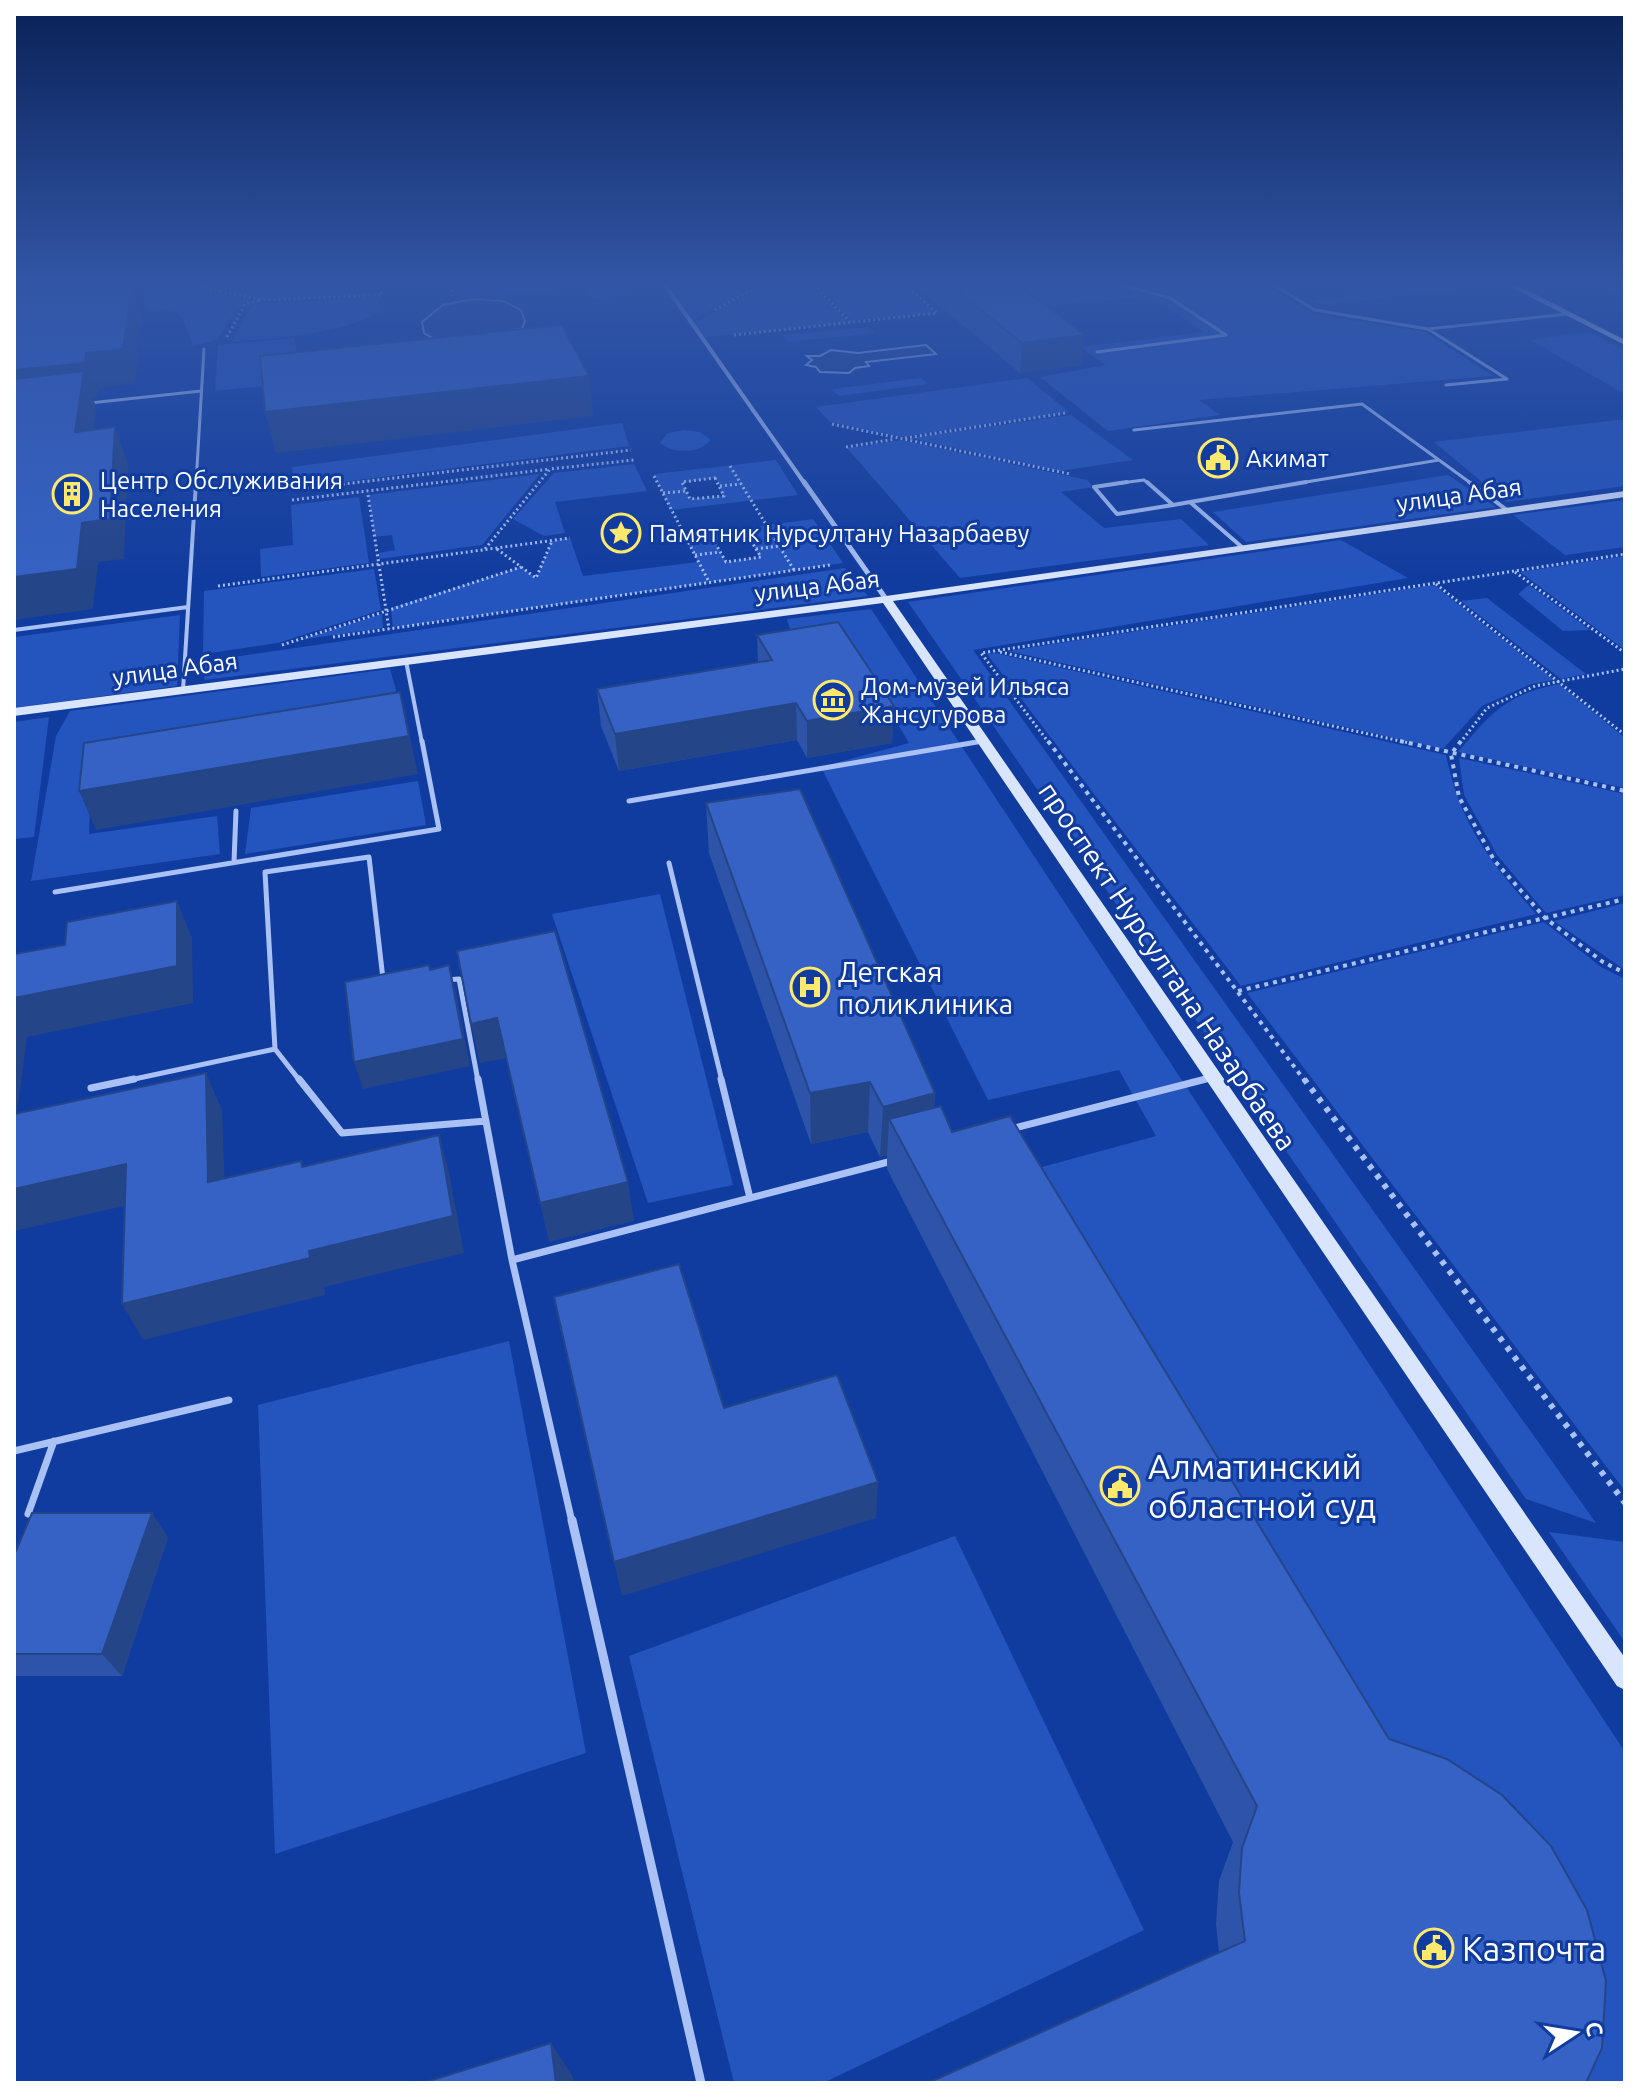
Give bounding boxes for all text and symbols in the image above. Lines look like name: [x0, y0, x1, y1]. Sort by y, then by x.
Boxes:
public building icon: Акимат: [1197, 437, 1239, 479]
place label: Акимат: [1246, 445, 1329, 472]
place label: Центр Обслуживания Населения: [100, 467, 343, 522]
building icon: Центр Обслуживания Населения: [51, 473, 93, 515]
street label: улица Абая: [1395, 473, 1523, 517]
place icon: Памятник Нурсултану Назарбаеву: [600, 512, 642, 554]
place label: Памятник Нурсултану Назарбаеву: [649, 520, 1030, 547]
street label: улица Абая: [753, 565, 881, 607]
street label: улица Абая: [111, 647, 239, 691]
place label: Дом-музей Ильяса Жансугурова: [861, 673, 1070, 728]
museum icon: Дом-музей Ильяса Жансугурова: [812, 679, 854, 721]
street label: проспект Нурсултана Назарбаева: [1033, 776, 1303, 1156]
place label: Детская поликлиника: [838, 956, 1013, 1019]
hospital icon: Детская поликлиника: [789, 966, 831, 1008]
place label: Алматинский областной суд: [1148, 1447, 1376, 1524]
public building icon: Алматинский областной суд: [1099, 1465, 1141, 1507]
public building icon: Казпочта: [1413, 1927, 1455, 1969]
place label: Казпочта: [1462, 1929, 1606, 1967]
north arrow: [1535, 1993, 1615, 2073]
text: С: [1581, 2019, 1609, 2038]

